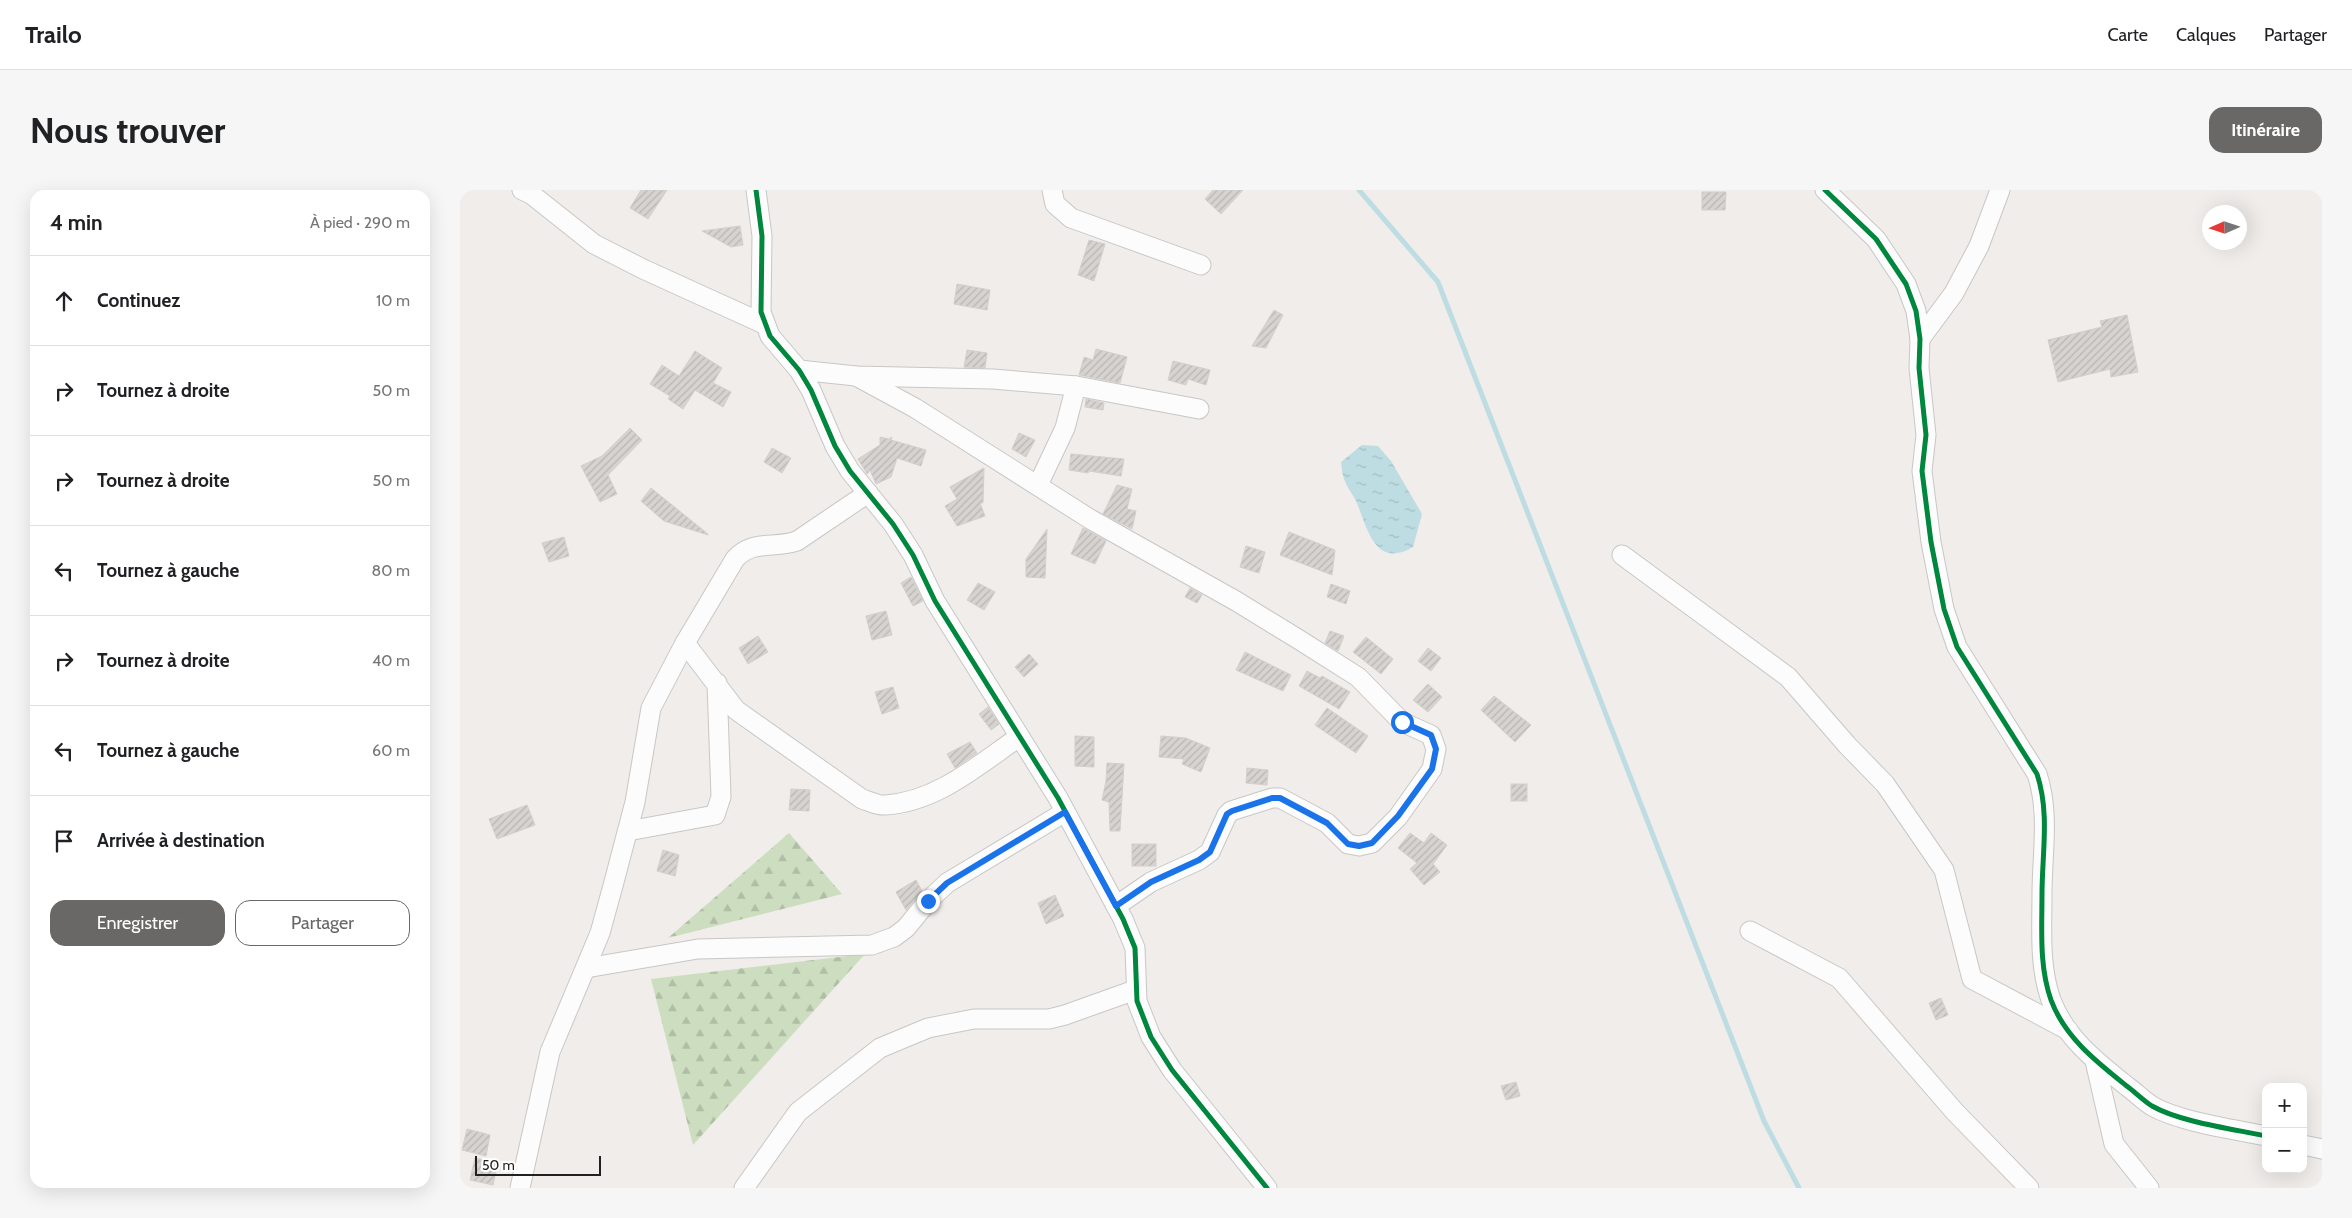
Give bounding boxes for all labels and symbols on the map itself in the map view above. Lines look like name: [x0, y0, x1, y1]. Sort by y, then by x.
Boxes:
north arrow: [2202, 205, 2247, 250]
route start: [1391, 711, 1414, 734]
route end: [917, 890, 940, 913]
scale bar: [475, 1153, 601, 1176]

